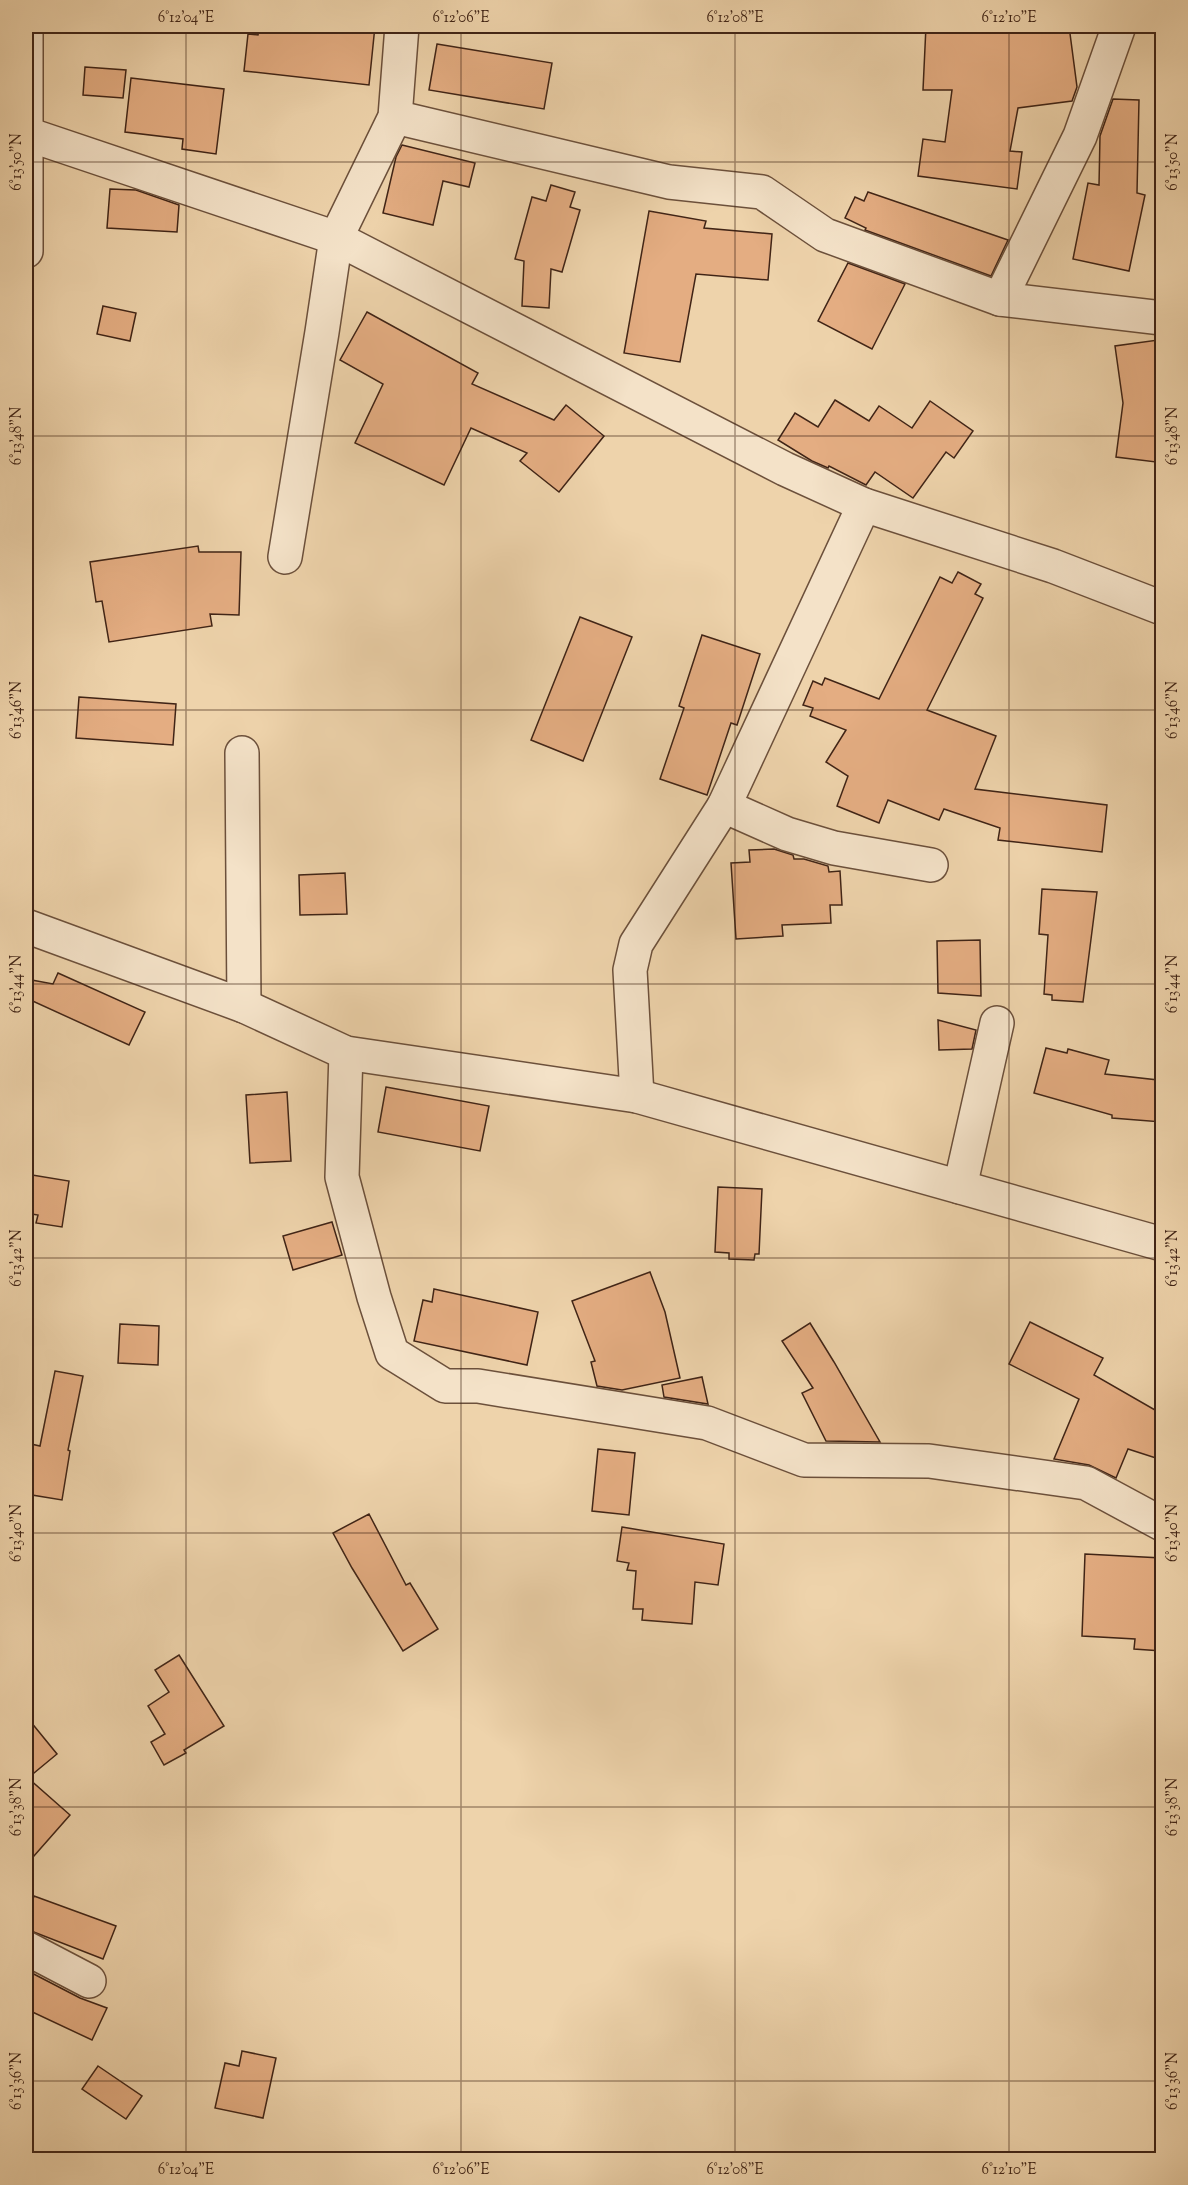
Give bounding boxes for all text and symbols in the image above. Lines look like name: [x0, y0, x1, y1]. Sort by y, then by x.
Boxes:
text: 6°12'04"E: [158, 8, 214, 29]
text: 6°12'06"E: [432, 8, 490, 29]
text: 6°12'08"E: [706, 8, 764, 29]
text: 6°12'10"E: [981, 8, 1037, 29]
text: 6°13'50"N: [7, 133, 28, 191]
text: 6°13'50"N: [1163, 133, 1184, 191]
text: 6°13'48"N: [7, 407, 28, 465]
text: 6°13'48"N: [1163, 407, 1184, 465]
text: 6°13'46"N: [7, 681, 28, 739]
text: 6°13'46"N: [1163, 681, 1184, 739]
text: 6°13'44"N: [7, 955, 28, 1013]
text: 6°13'44"N: [1163, 955, 1184, 1013]
text: 6°13'42"N: [7, 1229, 28, 1287]
text: 6°13'42"N: [1163, 1229, 1184, 1287]
text: 6°13'40"N: [7, 1504, 28, 1562]
text: 6°13'40"N: [1163, 1504, 1184, 1562]
text: 6°13'38"N: [7, 1778, 28, 1836]
text: 6°13'38"N: [1163, 1778, 1184, 1836]
text: 6°13'36"N: [7, 2052, 28, 2110]
text: 6°13'36"N: [1163, 2052, 1184, 2110]
text: 6°12'04"E: [158, 2160, 214, 2181]
text: 6°12'06"E: [432, 2160, 490, 2181]
text: 6°12'08"E: [706, 2160, 764, 2181]
text: 6°12'10"E: [981, 2160, 1037, 2181]

